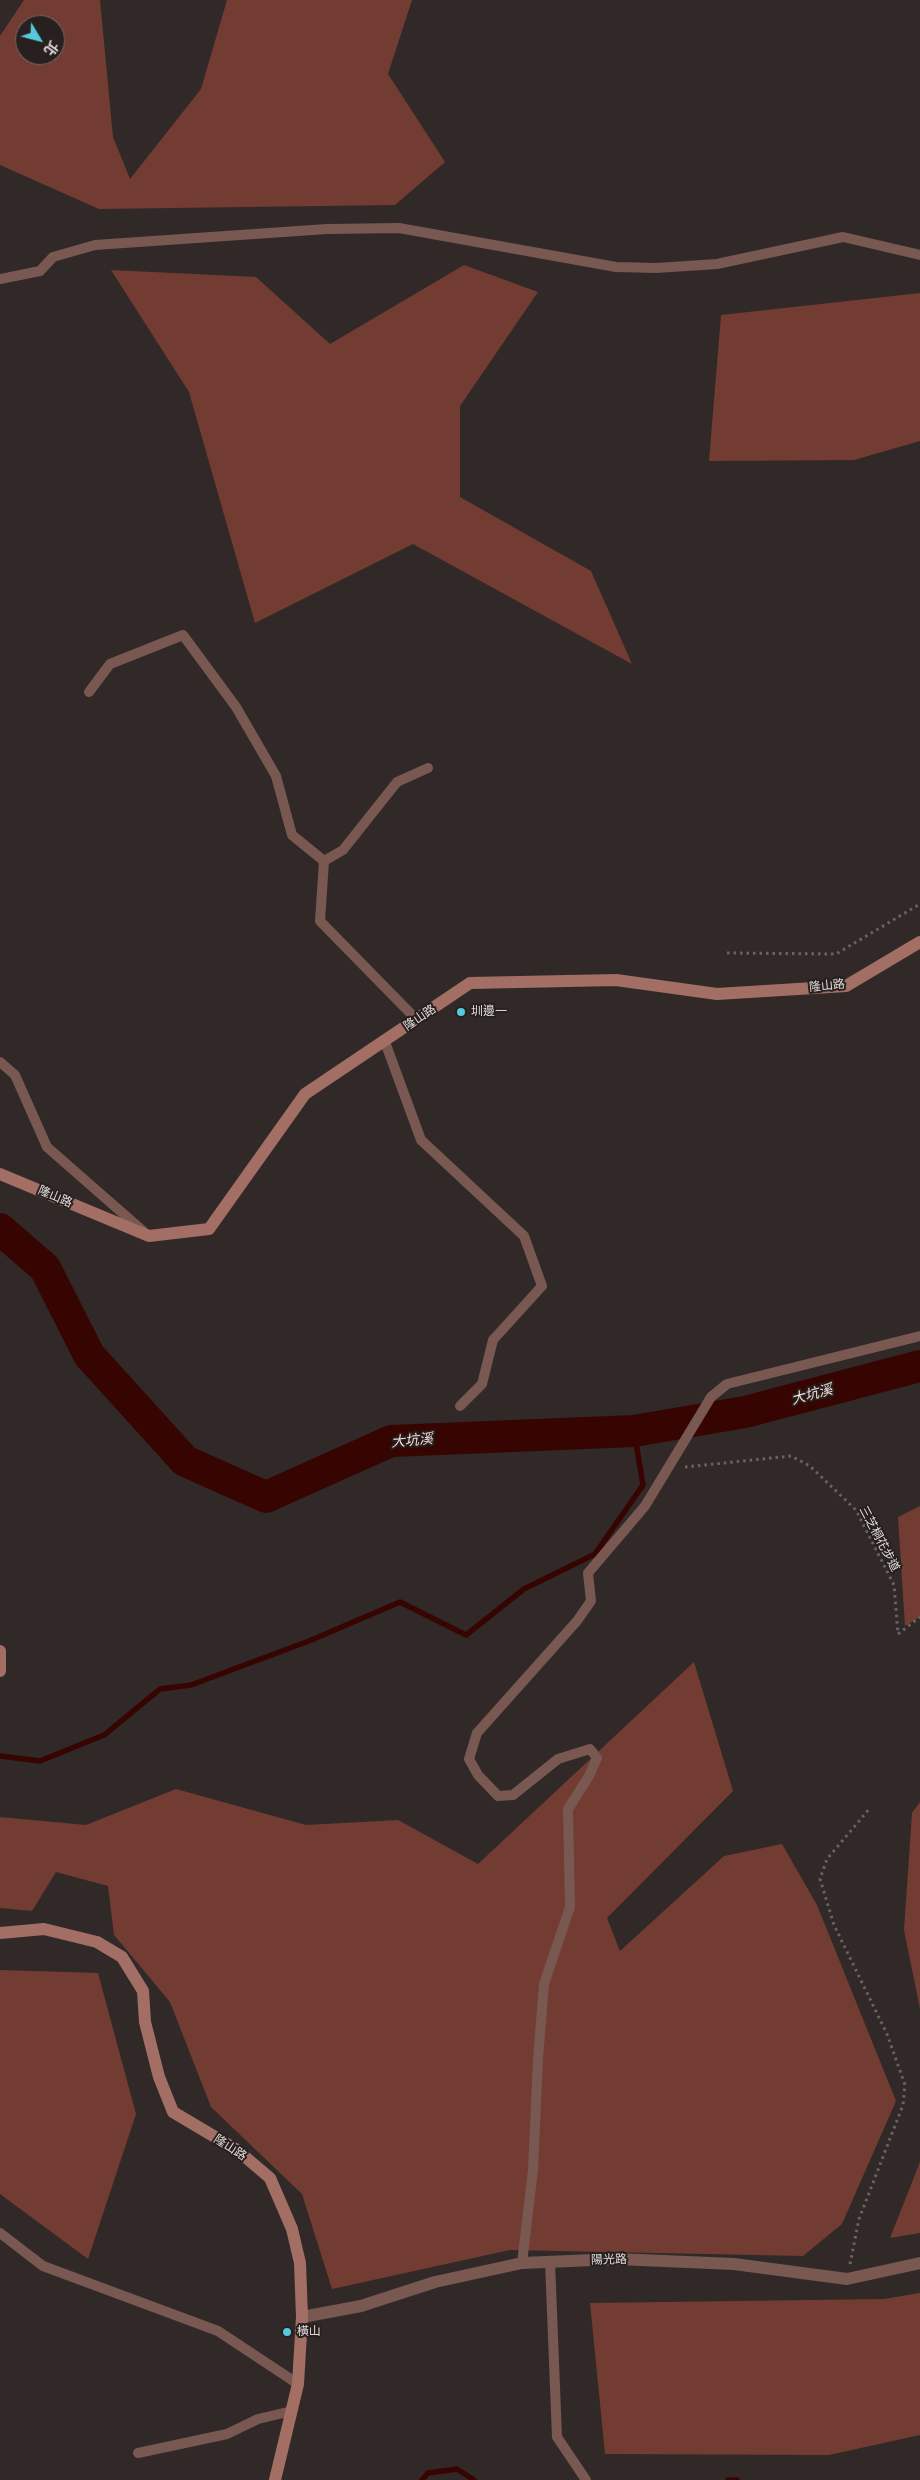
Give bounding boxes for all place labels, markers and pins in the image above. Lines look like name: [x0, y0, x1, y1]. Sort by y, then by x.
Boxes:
place label: 圳邊一: [471, 1005, 507, 1019]
marker: 圳邊一: [455, 1006, 467, 1018]
place label: 橫山: [297, 2325, 321, 2339]
marker: 橫山: [281, 2326, 293, 2338]

